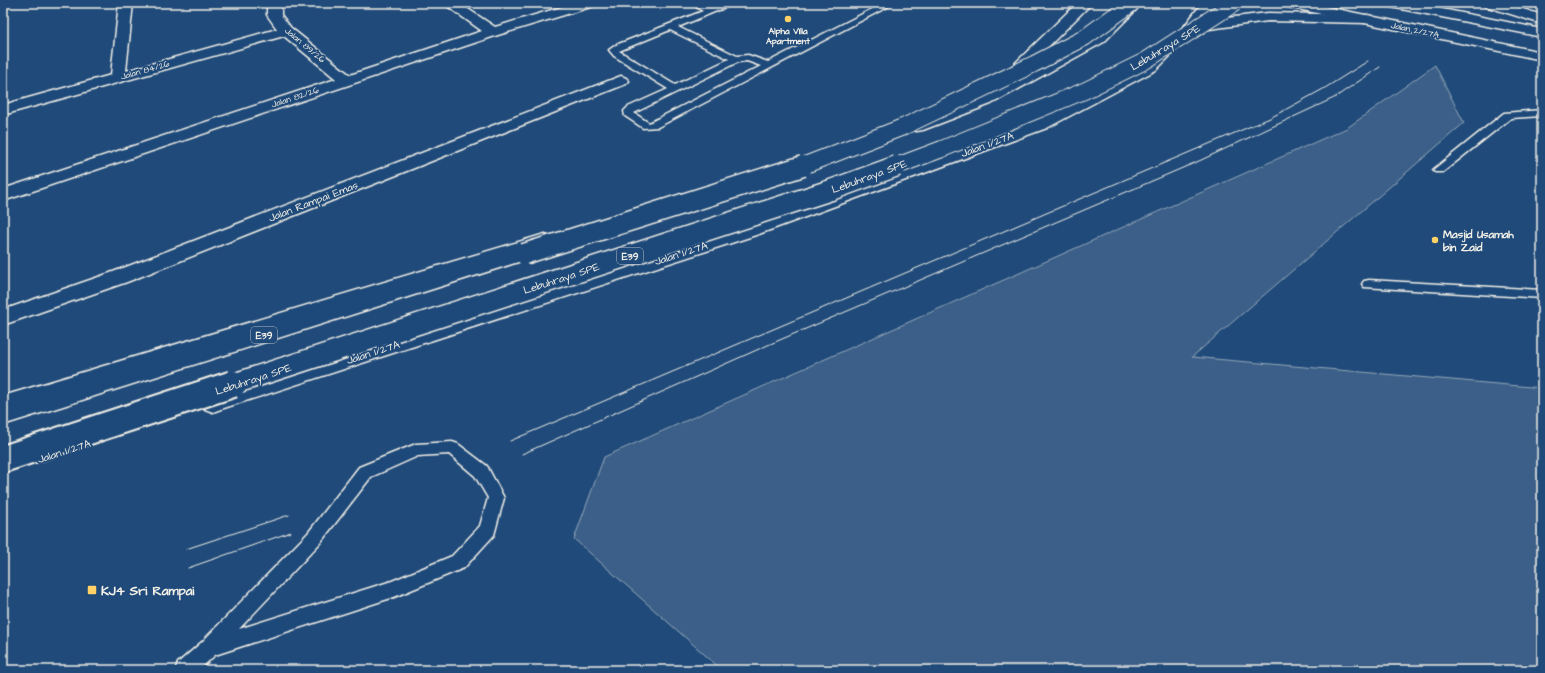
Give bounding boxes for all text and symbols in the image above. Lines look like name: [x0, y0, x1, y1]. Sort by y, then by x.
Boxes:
marker: Alpha Villa Apartment: [783, 14, 793, 24]
street label: Jalan 2/27A: [1390, 19, 1441, 42]
street label: Lebuhraya SPE: [1128, 20, 1204, 75]
street label: Jalan 89/26: [282, 25, 328, 66]
place label: Alpha Villa Apartment: [766, 25, 810, 48]
street label: Jalan 84/26: [119, 57, 171, 84]
street label: Jalan 82/26: [270, 84, 321, 111]
street label: Jalan 1/27A: [959, 128, 1016, 161]
street label: Lebuhraya SPE: [829, 156, 910, 198]
street label: Jalan Rampai Emas: [266, 177, 360, 225]
place label: Masjid Usamah bin Zaid: [1443, 227, 1514, 255]
marker: Masjid Usamah bin Zaid: [1430, 235, 1440, 245]
street label: Jalan 1/27A: [653, 238, 710, 269]
road number: E39: [617, 248, 643, 264]
street label: Lebuhraya SPE: [521, 259, 602, 299]
road number: E39: [251, 327, 277, 343]
street label: Jalan 1/27A: [345, 337, 402, 368]
street label: Lebuhraya SPE: [213, 360, 294, 400]
street label: Jalan 1/27A: [36, 436, 93, 467]
place label: KJ4 Sri Rampai: [101, 582, 195, 601]
marker: KJ4 Sri Rampai: [86, 584, 98, 596]

